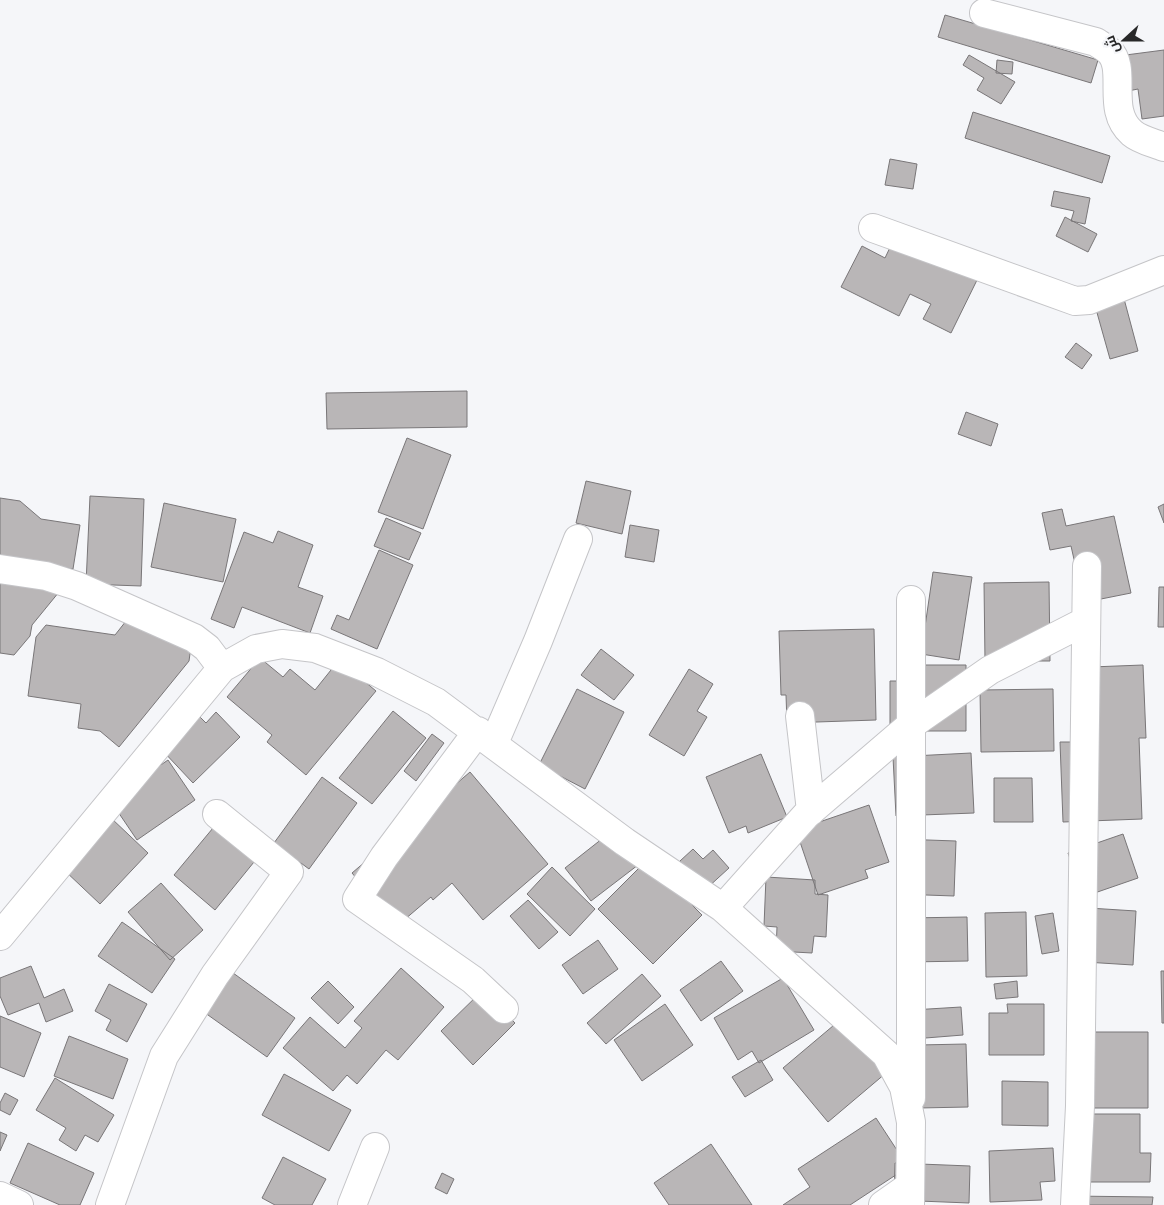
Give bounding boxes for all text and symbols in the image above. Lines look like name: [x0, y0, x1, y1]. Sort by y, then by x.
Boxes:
north arrow: [1099, 15, 1149, 65]
text: ش: [1101, 33, 1123, 56]

